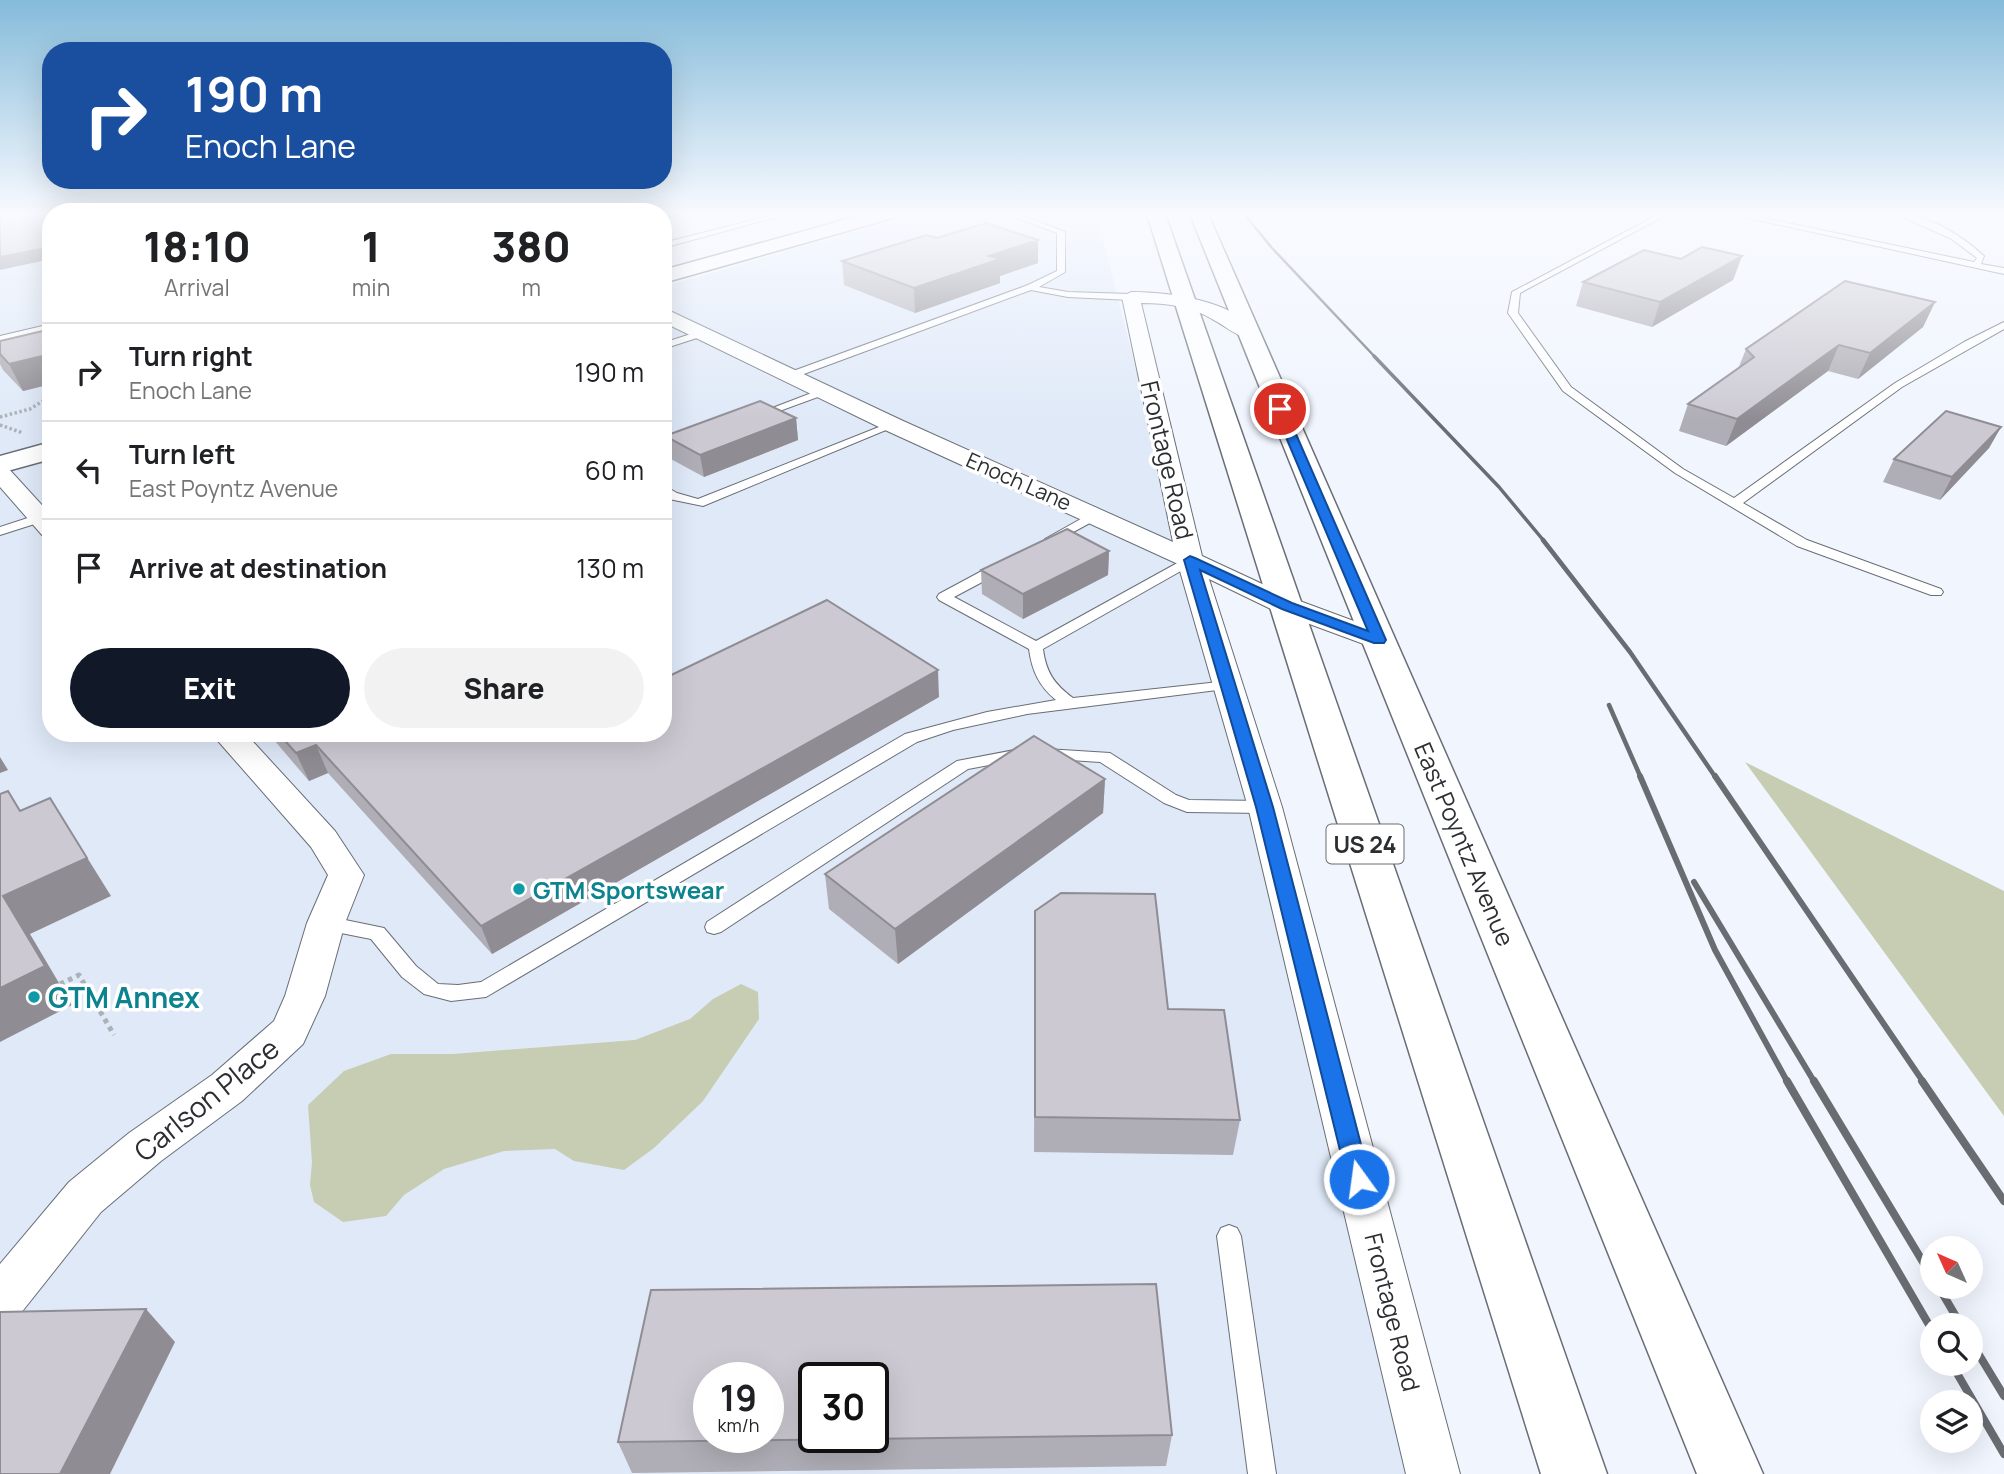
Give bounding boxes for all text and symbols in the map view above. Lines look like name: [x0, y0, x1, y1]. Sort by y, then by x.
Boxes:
text: 190 m: [185, 60, 323, 127]
icon: right: [70, 70, 161, 161]
text: Enoch Lane: [185, 124, 356, 168]
text: 18:10: [143, 217, 251, 275]
text: 1: [362, 217, 381, 275]
text: 380: [492, 217, 571, 275]
text: Arrival: [164, 271, 230, 303]
text: min: [352, 271, 390, 303]
text: m: [521, 271, 541, 303]
text: Turn right: [129, 338, 253, 374]
icon: right: [70, 353, 108, 391]
text: 190 m: [575, 354, 644, 390]
text: Enoch Lane: [129, 374, 252, 406]
street label: Frontage Road: [1134, 377, 1202, 543]
pin: [1250, 379, 1310, 439]
icon: arrive: [1261, 390, 1299, 428]
text: Turn left: [129, 436, 236, 472]
street label: Enoch Lane: [962, 445, 1076, 517]
icon: left: [70, 451, 108, 489]
text: 60 m: [585, 452, 644, 488]
text: East Poyntz Avenue: [129, 472, 338, 504]
icon: arrive: [70, 549, 108, 587]
text: Arrive at destination: [129, 550, 387, 586]
text: 130 m: [576, 550, 644, 586]
button: Exit: [70, 648, 350, 728]
button: Share: [364, 648, 644, 728]
street label: East Poyntz Avenue: [1407, 737, 1523, 951]
road number: US 24: [1326, 824, 1404, 864]
place label: GTM Sportswear: [533, 873, 724, 906]
marker: GTM Sportswear: [511, 881, 527, 897]
place label: GTM Annex: [48, 978, 200, 1016]
marker: GTM Annex: [26, 989, 42, 1005]
street label: Carlson Place: [126, 1029, 286, 1169]
position arrow: [1322, 1142, 1396, 1216]
street label: Frontage Road: [1357, 1230, 1429, 1394]
north arrow: [1920, 1236, 1983, 1298]
map controls: [1920, 1236, 1983, 1453]
button: search: [1920, 1313, 1983, 1376]
speed limit sign: 30: [798, 1362, 889, 1453]
text: 19: [720, 1374, 757, 1422]
button: layers: [1920, 1390, 1983, 1453]
text: km/h: [718, 1413, 759, 1437]

